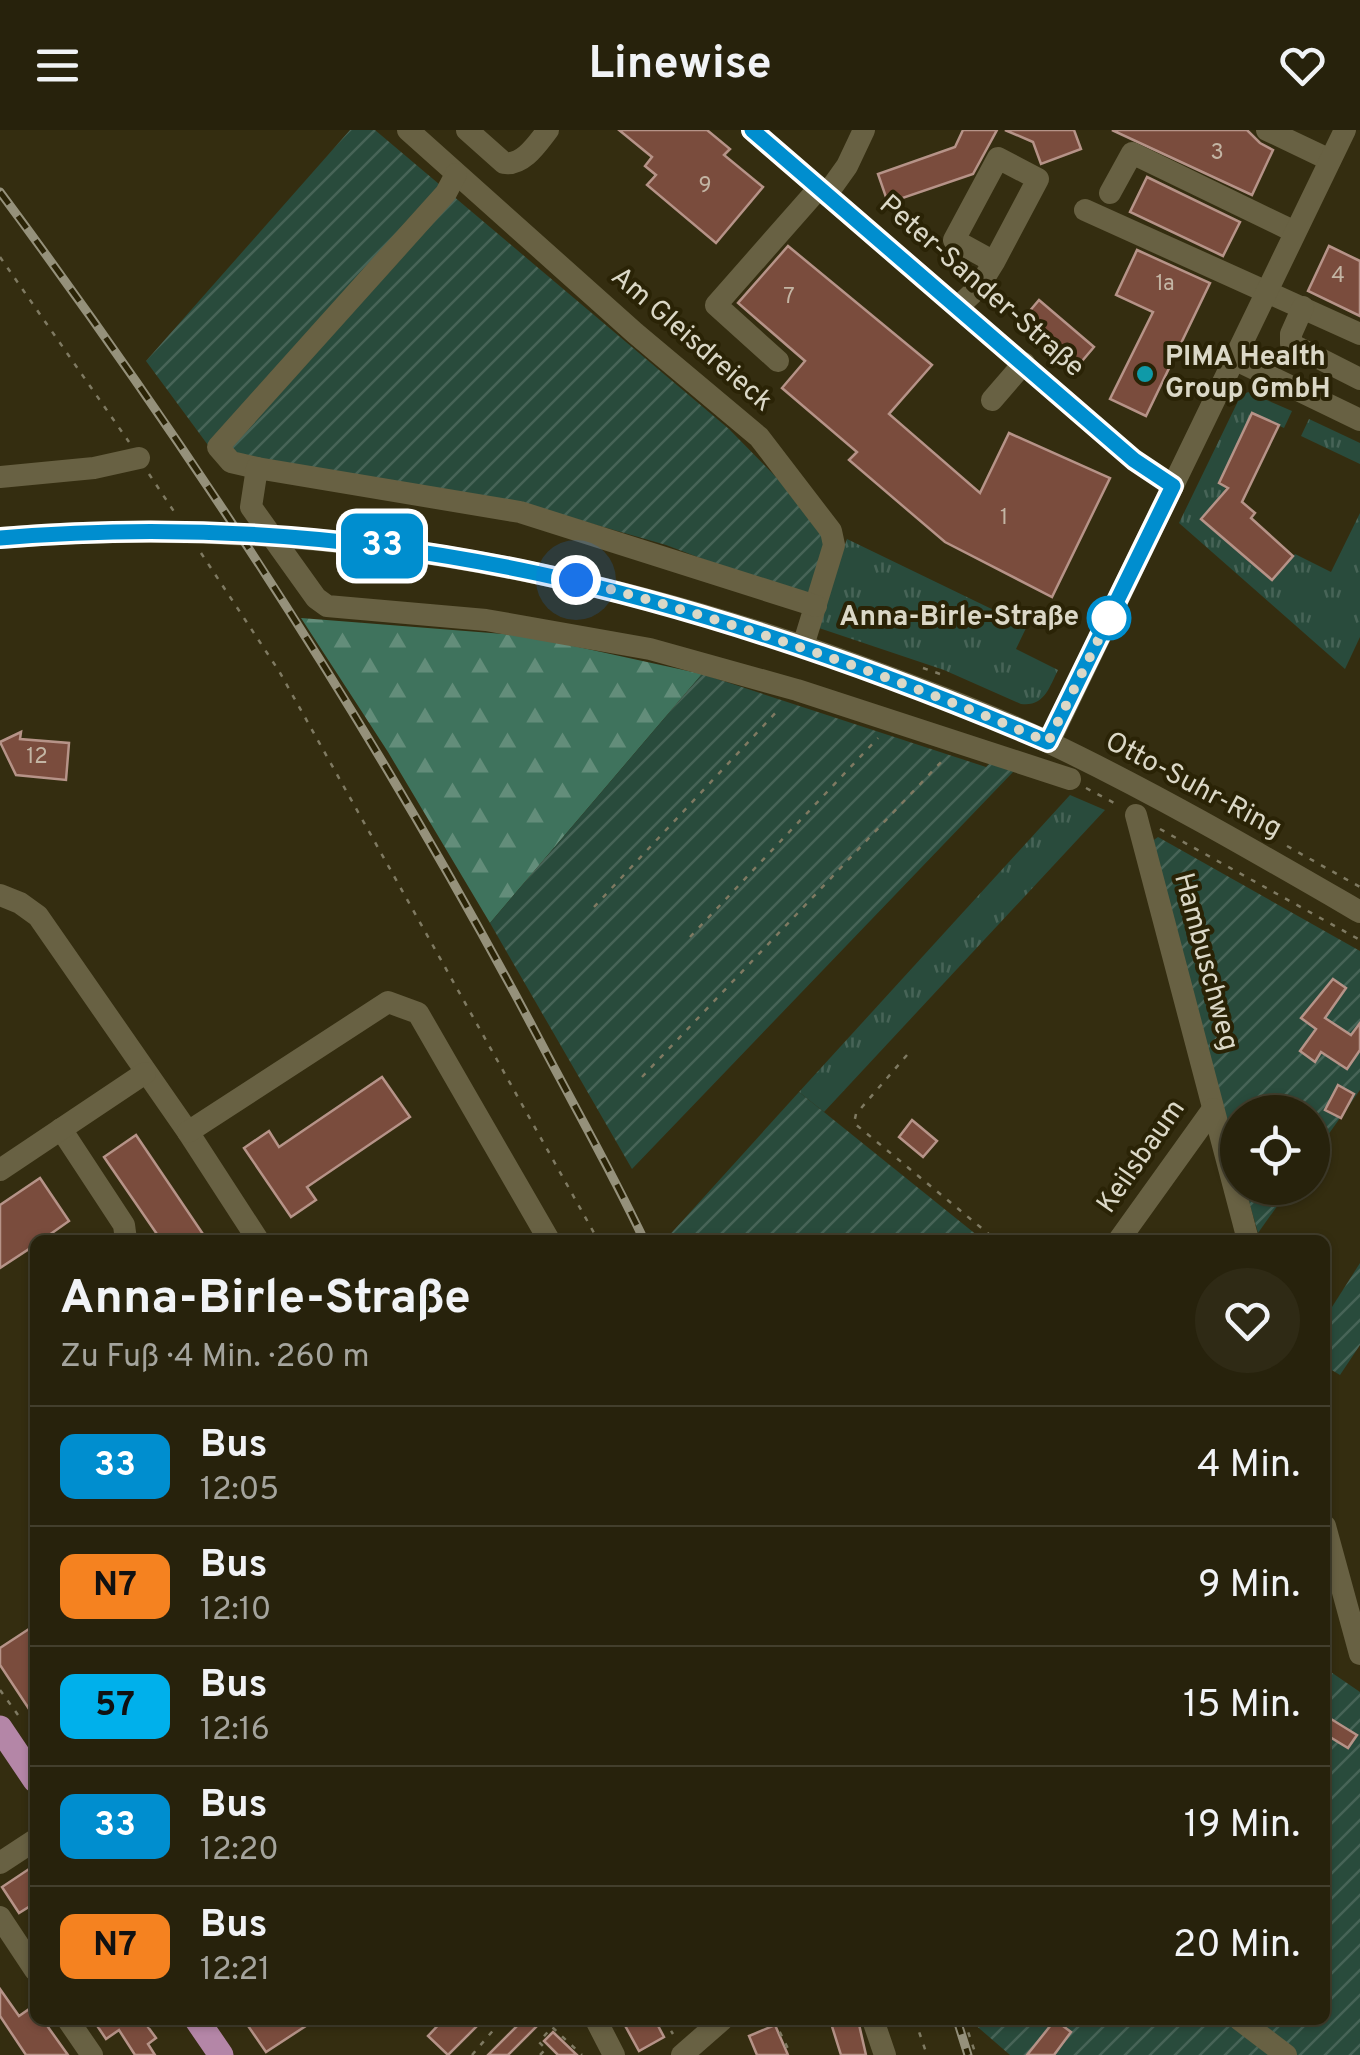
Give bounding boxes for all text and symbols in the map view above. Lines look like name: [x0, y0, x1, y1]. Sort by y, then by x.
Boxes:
text: Linewise: [588, 37, 772, 94]
icon: menu: [30, 38, 85, 93]
icon: heart: [1275, 38, 1330, 93]
house number: 3: [1210, 140, 1224, 167]
house number: 9: [698, 173, 712, 200]
street label: Peter-Sander-Straße: [871, 188, 1091, 386]
street label: Am Gleisdreieck: [602, 260, 780, 420]
house number: 4: [1331, 263, 1345, 290]
house number: 1a: [1155, 271, 1175, 298]
house number: 7: [783, 284, 795, 311]
place label: PIMA Health Group GmbH: [1165, 340, 1331, 408]
marker: PIMA Health Group GmbH: [1134, 363, 1156, 385]
house number: 1: [1000, 505, 1008, 532]
line badge: 33: [337, 514, 427, 578]
text: 33: [361, 524, 403, 568]
your location: [551, 555, 601, 605]
marker: Anna-Birle-Straße: [1088, 597, 1130, 639]
place label: Anna-Birle-Straße: [839, 600, 1079, 636]
street label: Otto-Suhr-Ring: [1098, 724, 1288, 848]
house number: 12: [26, 744, 48, 771]
street label: Hambuschweg: [1164, 869, 1246, 1055]
street label: Keilsbaum: [1090, 1093, 1194, 1221]
map controls: [1220, 1095, 1330, 1205]
button: locate: [1220, 1095, 1330, 1205]
button: heart: [1195, 1268, 1300, 1373]
text: Anna-Birle-Straße: [60, 1270, 471, 1330]
text: Zu Fuß · 4 Min. · 260 m: [60, 1338, 370, 1378]
text: Bus: [200, 1422, 267, 1471]
text: 4 Min.: [1197, 1442, 1300, 1491]
text: 33: [94, 1444, 136, 1488]
text: 12:05: [200, 1471, 279, 1511]
text: Bus: [200, 1542, 267, 1591]
text: 9 Min.: [1198, 1562, 1300, 1611]
text: N7: [93, 1564, 137, 1608]
text: 12:10: [200, 1591, 271, 1631]
text: Bus: [200, 1662, 267, 1711]
text: 15 Min.: [1183, 1682, 1300, 1731]
text: 57: [95, 1684, 135, 1728]
text: 12:16: [200, 1711, 270, 1751]
text: Bus: [200, 1782, 267, 1831]
text: 19 Min.: [1184, 1802, 1300, 1851]
text: 33: [94, 1804, 136, 1848]
text: 12:20: [200, 1831, 279, 1871]
text: Bus: [200, 1902, 267, 1951]
text: 20 Min.: [1173, 1922, 1300, 1971]
text: N7: [93, 1924, 137, 1968]
text: 12:21: [200, 1951, 270, 1991]

